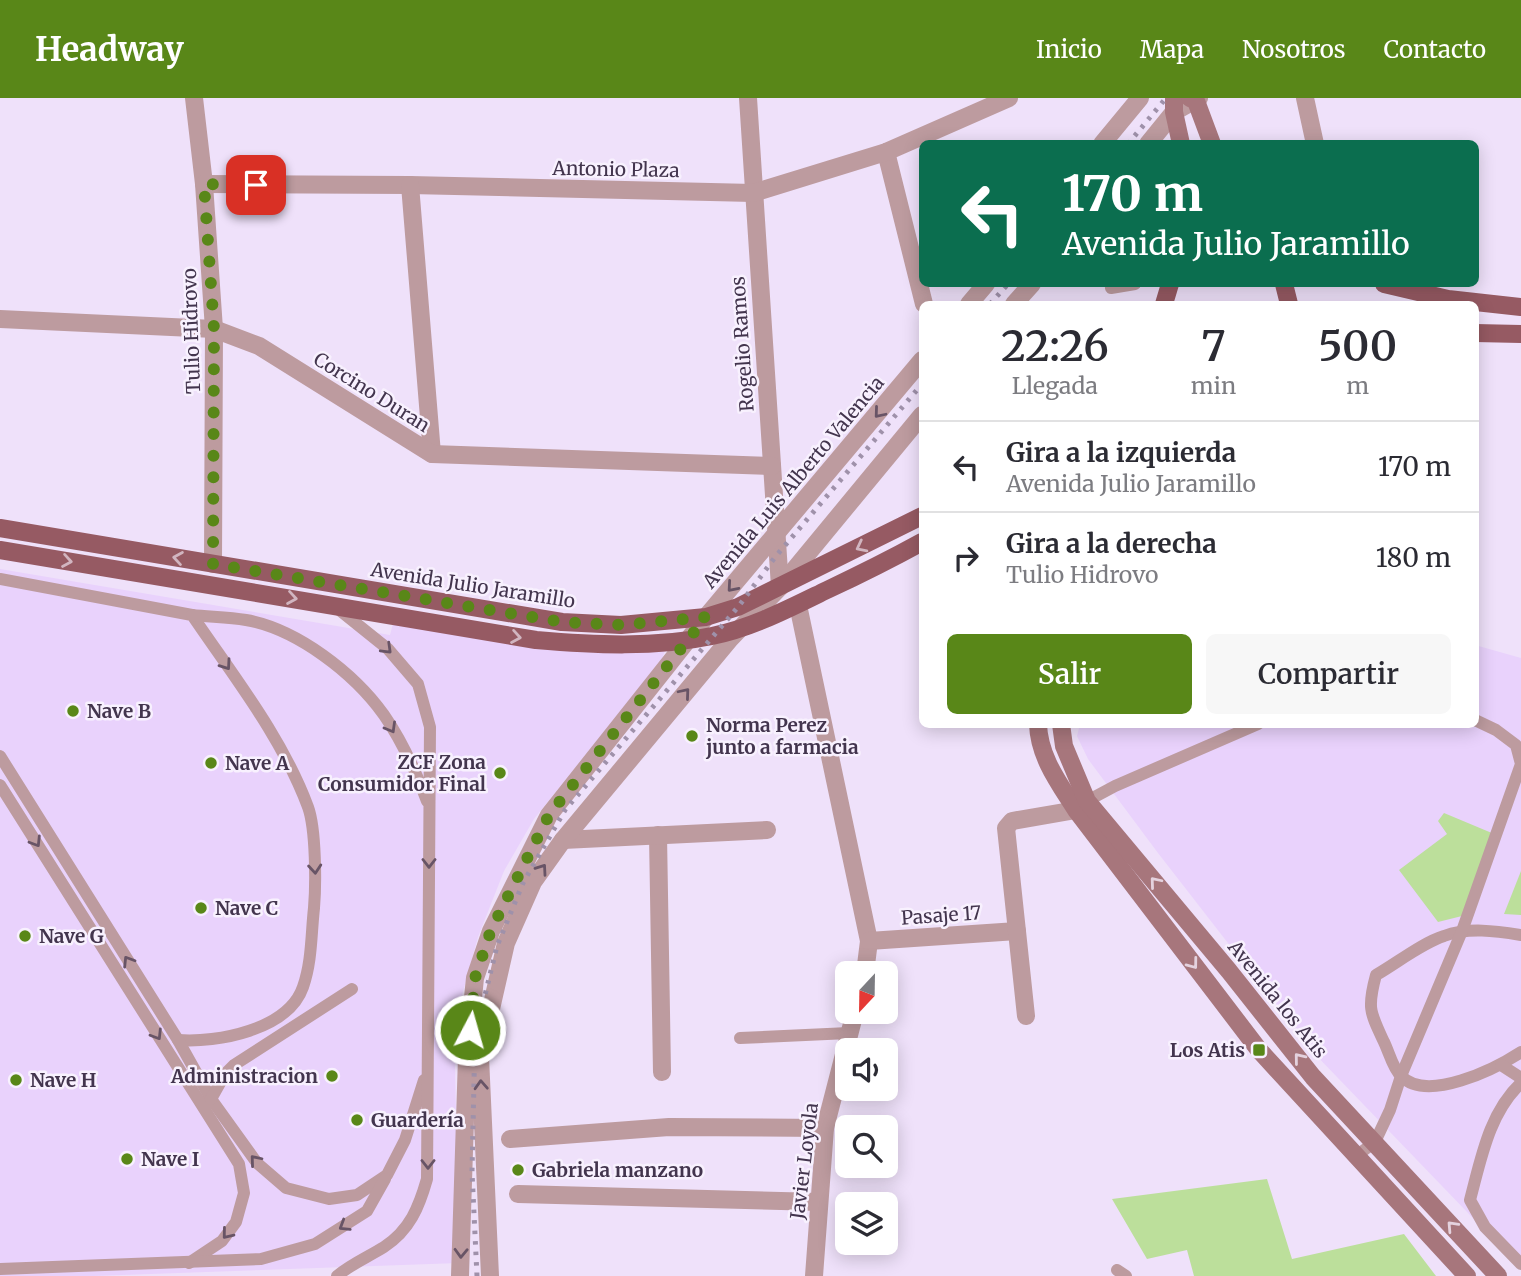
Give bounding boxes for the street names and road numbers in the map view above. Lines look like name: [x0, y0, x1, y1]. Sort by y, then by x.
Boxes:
street label: Antonio Plaza: [551, 156, 680, 182]
street label: Tulio Hidrovo: [177, 268, 205, 394]
street label: Rogelio Ramos: [725, 276, 759, 412]
street label: Corcino Duran: [309, 347, 435, 437]
street label: Avenida Luis Alberto Valencia: [697, 371, 889, 594]
street label: Avenida Julio Jaramillo: [368, 557, 577, 613]
street label: Pasaje 17: [900, 900, 982, 930]
street label: Avenida los Atis: [1223, 935, 1333, 1063]
street label: Javier Loyola: [785, 1101, 823, 1222]

